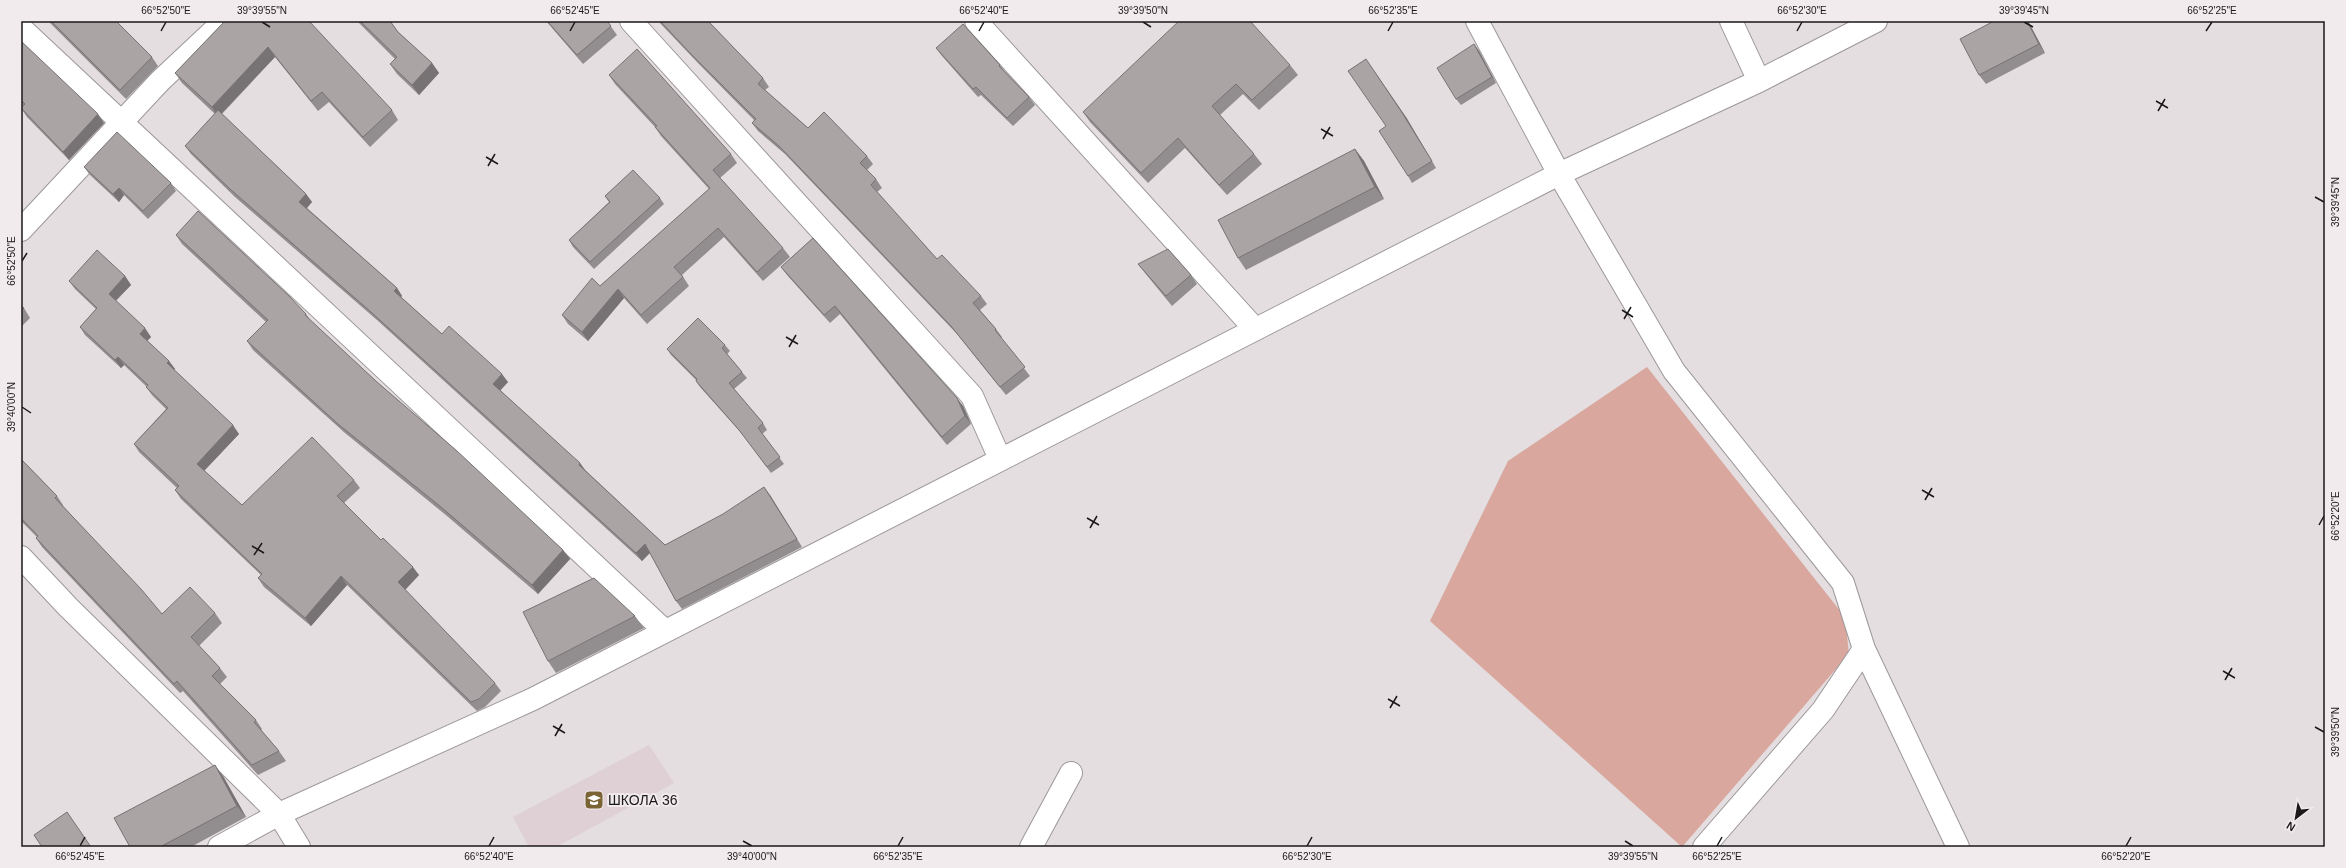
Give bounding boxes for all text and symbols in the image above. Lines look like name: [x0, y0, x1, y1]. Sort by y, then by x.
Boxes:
text: 66°52'50"E: [141, 5, 191, 16]
text: 39°39'55"N: [237, 5, 287, 16]
text: 66°52'45"E: [550, 5, 600, 16]
text: 66°52'40"E: [959, 5, 1009, 16]
text: 39°39'50"N: [1118, 5, 1168, 16]
text: 66°52'35"E: [1368, 5, 1418, 16]
text: 66°52'30"E: [1777, 5, 1827, 16]
text: 39°39'45"N: [1999, 5, 2049, 16]
text: 66°52'25"E: [2187, 5, 2237, 16]
text: 39°39'45"N: [2330, 177, 2341, 227]
text: 66°52'50"E: [6, 236, 17, 286]
text: 39°40'00"N: [6, 382, 17, 432]
text: 66°52'20"E: [2330, 491, 2341, 541]
text: 39°39'50"N: [2330, 707, 2341, 757]
school or university icon: ШКОЛА 36: [583, 789, 605, 811]
place label: ШКОЛА 36: [608, 792, 678, 808]
north arrow: [2276, 798, 2316, 838]
text: N: [2284, 819, 2297, 834]
text: 66°52'45"E: [55, 851, 105, 862]
text: 66°52'40"E: [464, 851, 514, 862]
text: 39°40'00"N: [727, 851, 777, 862]
text: 66°52'35"E: [873, 851, 923, 862]
text: 66°52'30"E: [1282, 851, 1332, 862]
text: 39°39'55"N: [1608, 851, 1658, 862]
text: 66°52'25"E: [1692, 851, 1742, 862]
text: 66°52'20"E: [2101, 851, 2151, 862]

